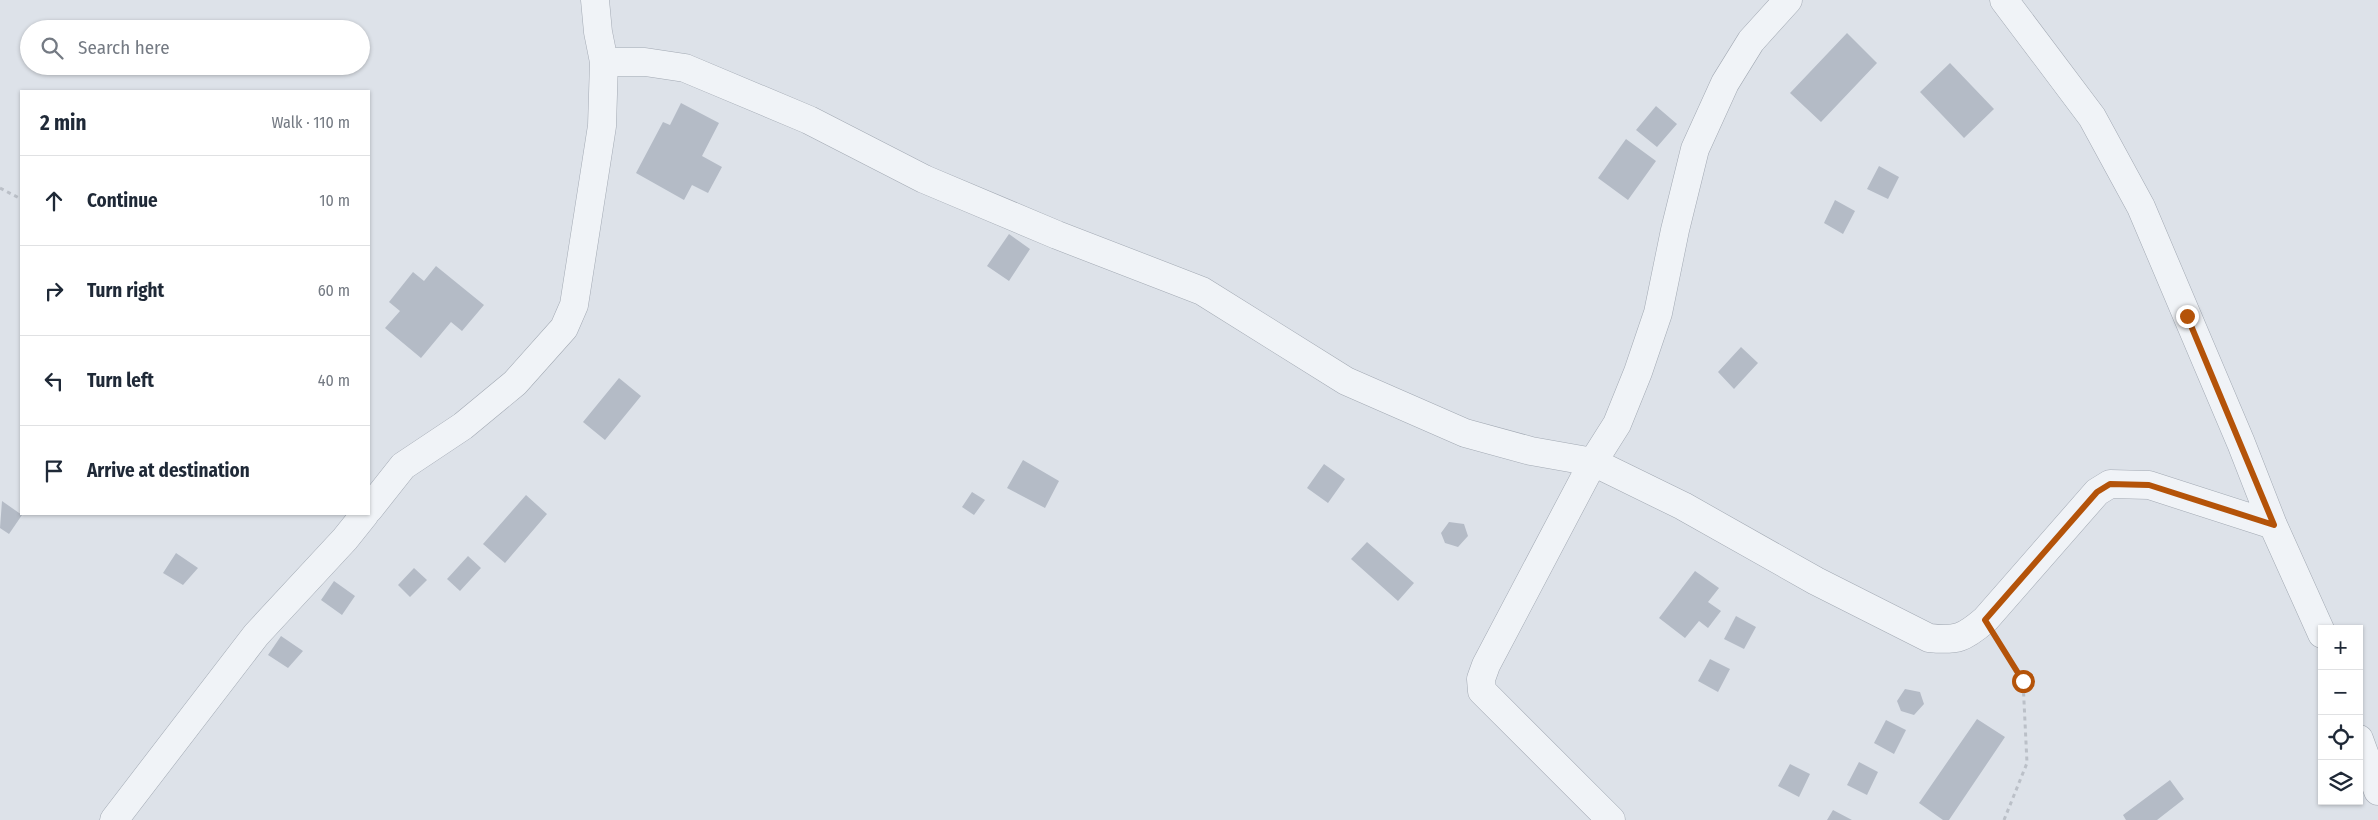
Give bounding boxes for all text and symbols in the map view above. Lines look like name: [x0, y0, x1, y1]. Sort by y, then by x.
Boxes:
search box: [20, 20, 370, 75]
icon: search: [38, 34, 66, 62]
text: Search here: [78, 36, 170, 59]
text: 2 min: [40, 110, 87, 136]
text: Walk · 110 m: [272, 113, 350, 132]
icon: ahead: [40, 187, 68, 215]
text: Continue: [87, 189, 158, 212]
text: 10 m: [319, 191, 350, 210]
icon: right: [40, 277, 68, 305]
text: Turn right: [87, 279, 164, 302]
text: 60 m: [318, 281, 350, 300]
route end: [2176, 305, 2199, 328]
icon: left: [40, 367, 68, 395]
text: Turn left: [87, 369, 154, 392]
text: 40 m: [318, 371, 350, 390]
icon: arrive: [40, 457, 68, 485]
text: Arrive at destination: [87, 459, 250, 482]
map controls: [2318, 625, 2363, 805]
button: +: [2318, 625, 2363, 670]
route start: [2012, 670, 2035, 693]
button: −: [2318, 670, 2363, 715]
button: locate: [2318, 715, 2363, 760]
button: layers: [2318, 760, 2363, 805]

